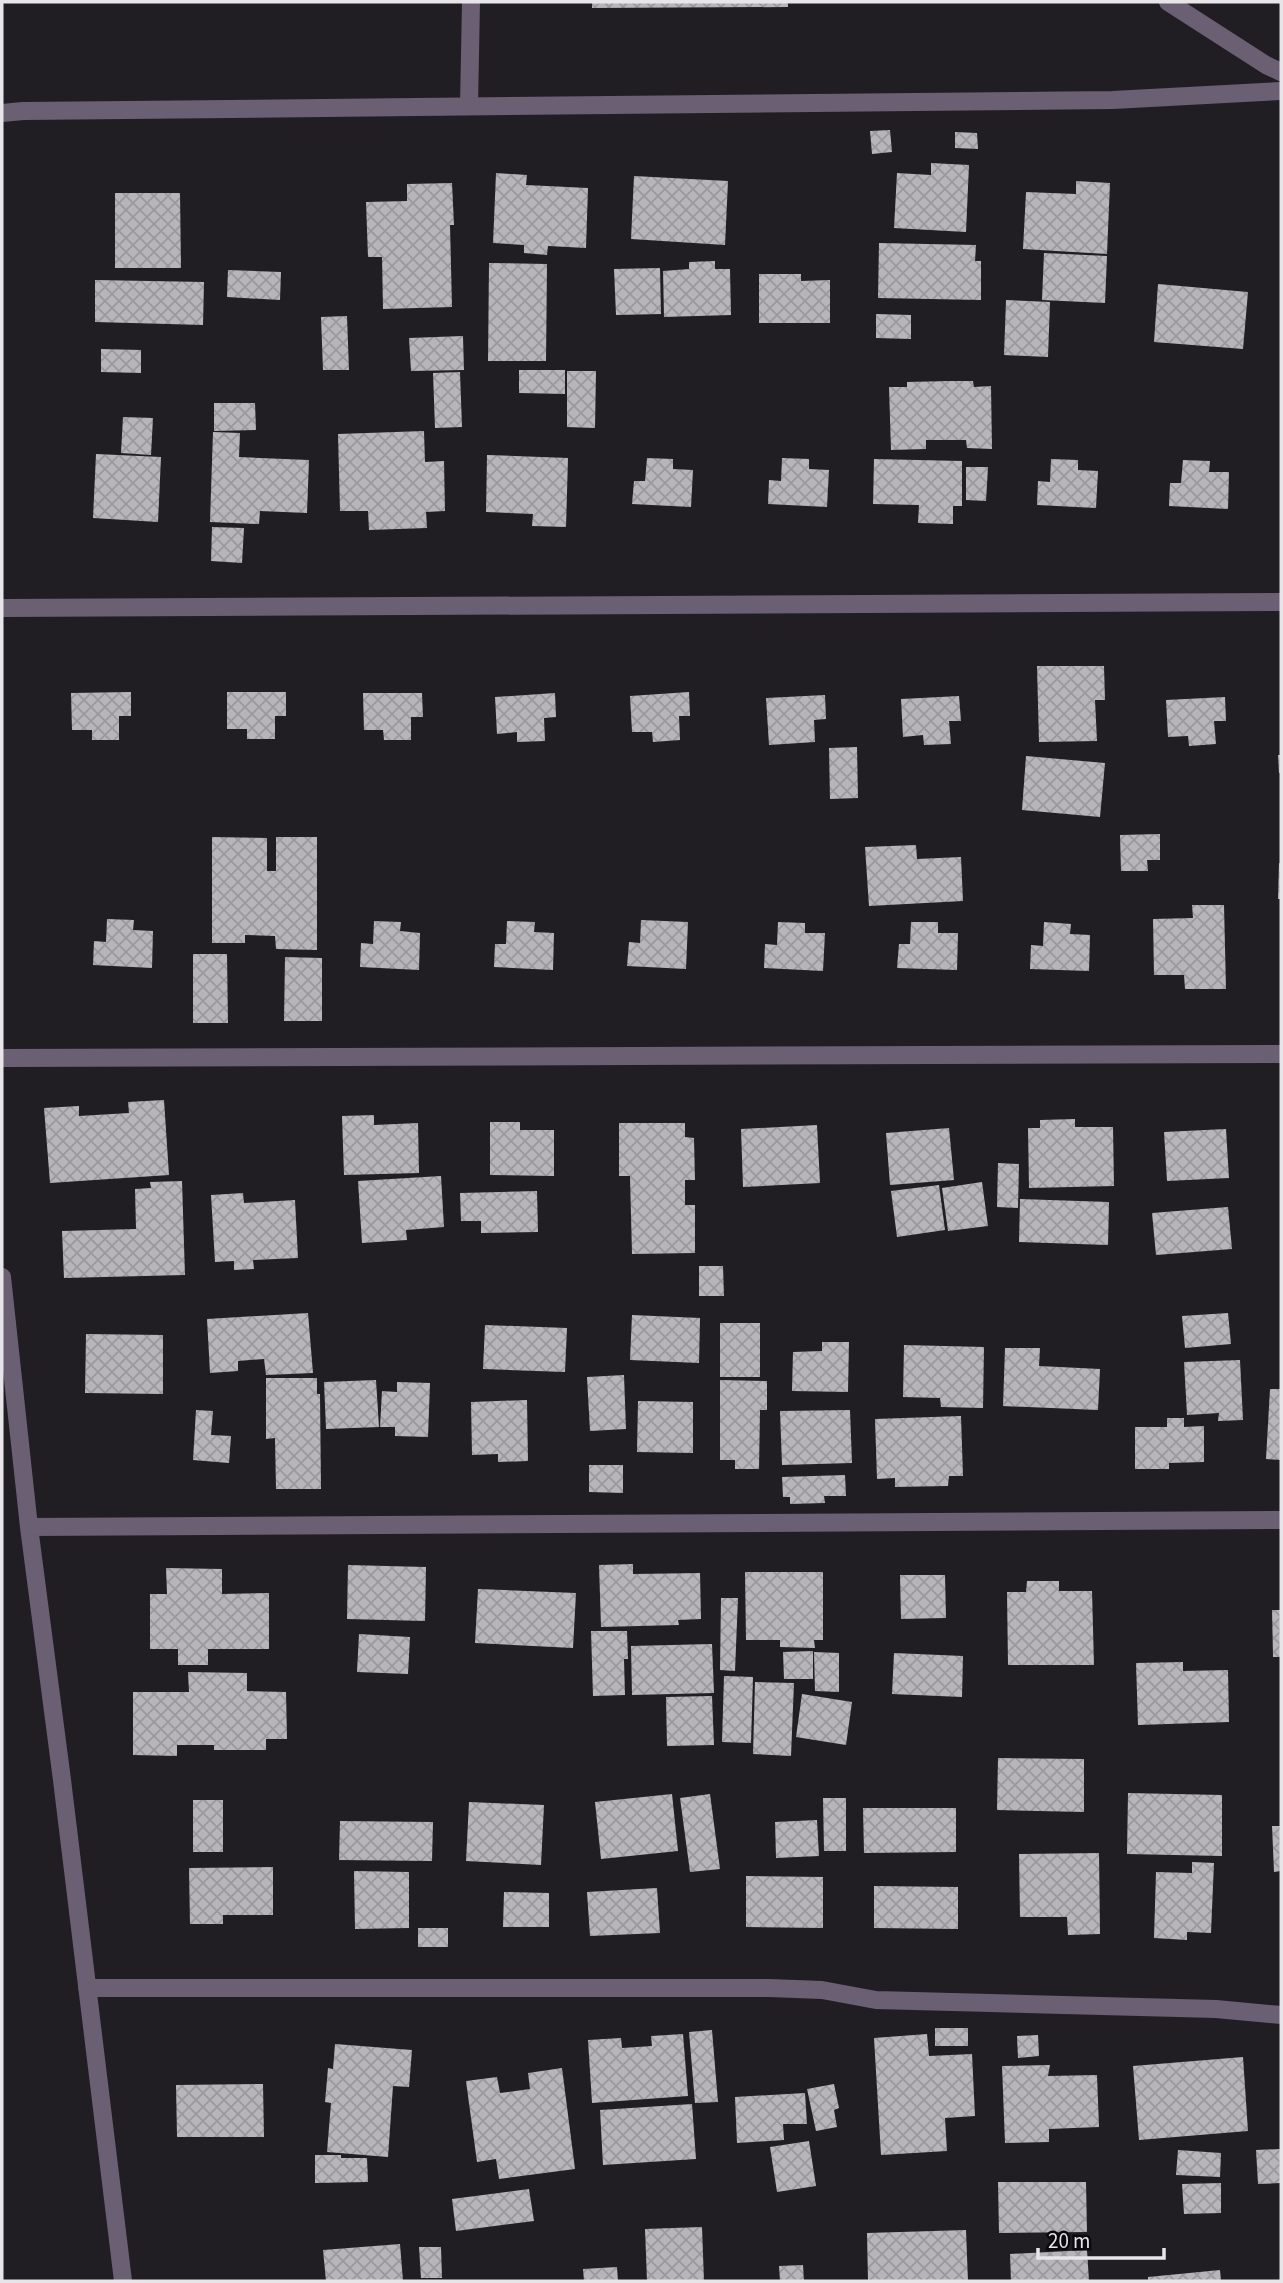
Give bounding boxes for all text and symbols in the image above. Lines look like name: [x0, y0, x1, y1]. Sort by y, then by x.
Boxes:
scale bar: [1038, 2216, 1164, 2260]
text: 20 m: [1048, 2226, 1090, 2256]

